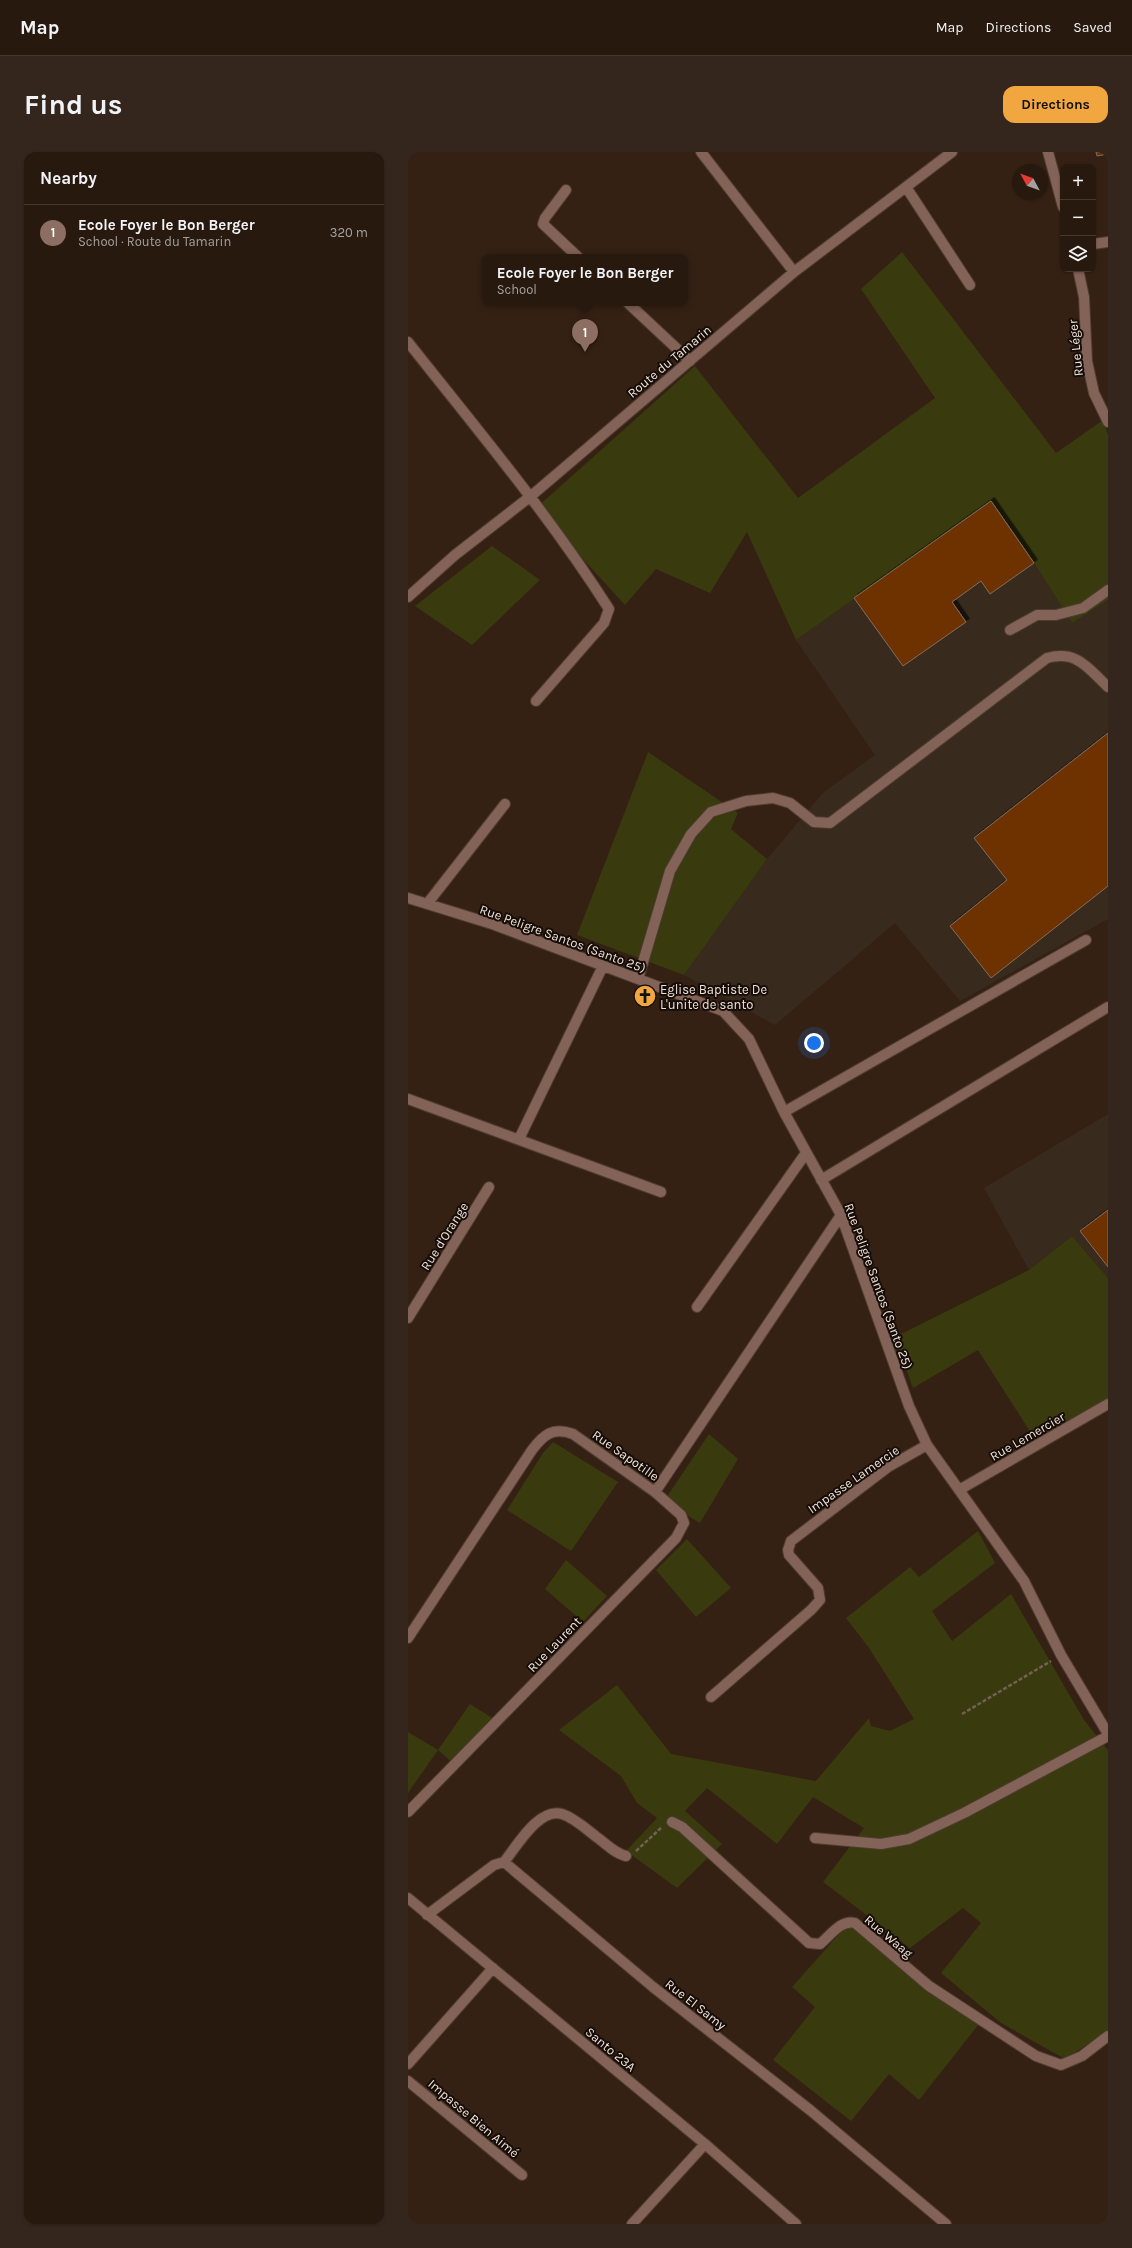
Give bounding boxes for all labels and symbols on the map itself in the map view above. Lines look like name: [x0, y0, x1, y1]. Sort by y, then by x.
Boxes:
north arrow: [1012, 164, 1048, 200]
street label: Rue Léger: [1065, 318, 1086, 377]
pin: 1: [572, 319, 598, 352]
street label: Route du Tamarin: [624, 322, 714, 401]
street label: Rue Peligre Santos (Santo 25): [478, 901, 648, 976]
place label: Eglise Baptiste De L'unite de santo: [660, 982, 767, 1012]
church icon: Eglise Baptiste De L'unite de santo: [632, 983, 658, 1009]
your location: [804, 1033, 824, 1053]
street label: Rue d'Orange: [418, 1199, 471, 1273]
street label: Rue Peligre Santos (Santo 25): [841, 1201, 916, 1371]
street label: Rue Lemercier: [987, 1409, 1068, 1464]
street label: Rue Sapotille: [589, 1427, 662, 1484]
street label: Impasse Lamercie: [805, 1442, 902, 1517]
street label: Rue Laurent: [524, 1614, 584, 1675]
street label: Rue Waag: [861, 1912, 916, 1961]
street label: Rue El Samy: [662, 1976, 729, 2033]
street label: Santo 23A: [583, 2024, 639, 2075]
street label: Impasse Bien Aimé: [425, 2076, 522, 2161]

